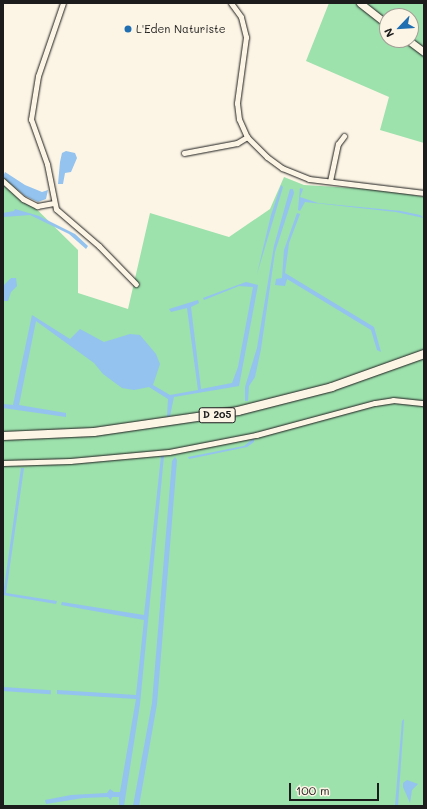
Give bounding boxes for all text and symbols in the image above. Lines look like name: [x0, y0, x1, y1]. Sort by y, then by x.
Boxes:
north arrow: [379, 8, 419, 48]
place label: L'Eden Naturiste: [136, 22, 226, 36]
marker: L'Eden Naturiste: [123, 24, 133, 34]
text: N: [380, 26, 397, 40]
road number: D 205: [198, 407, 236, 423]
scale bar: [291, 775, 381, 801]
text: 100 m: [296, 782, 330, 798]

